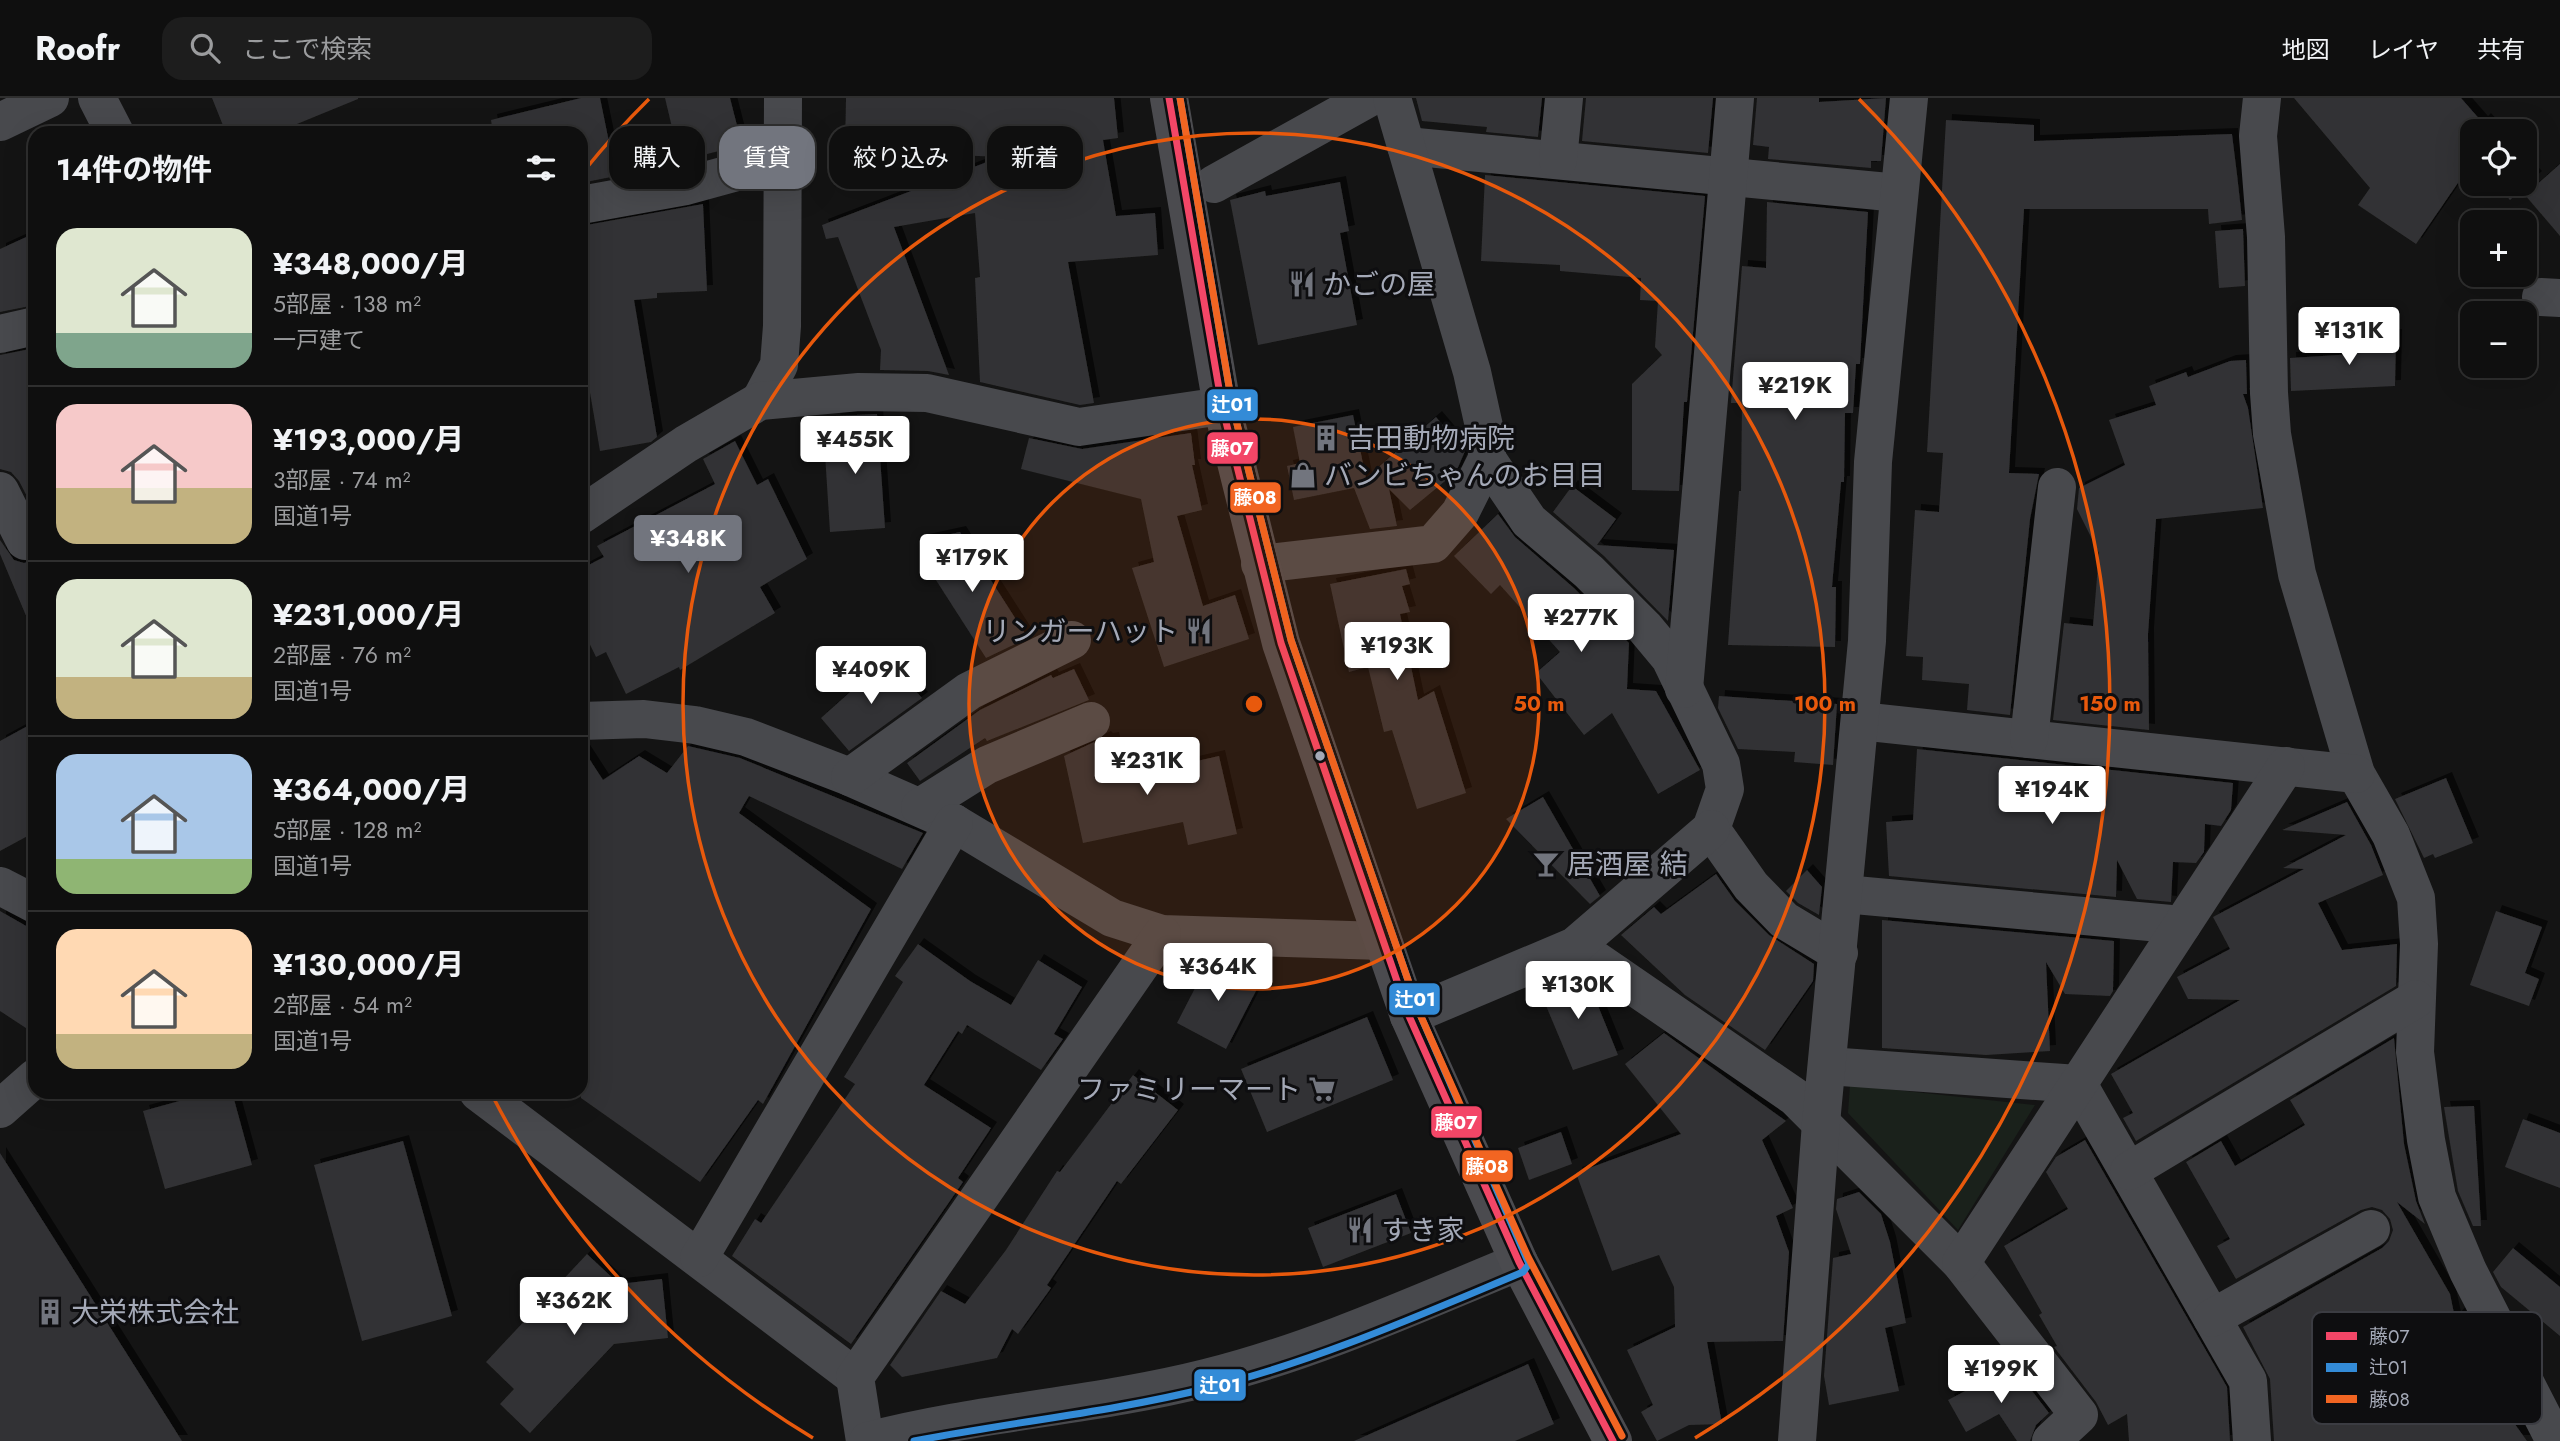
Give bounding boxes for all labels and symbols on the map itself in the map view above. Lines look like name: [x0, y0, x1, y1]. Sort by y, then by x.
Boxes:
place label: かごの屋: [1323, 264, 1435, 305]
restaurant icon: かごの屋: [1287, 269, 1317, 299]
pin: ¥131K: [2300, 308, 2398, 367]
pin: ¥219K: [1746, 362, 1844, 422]
line badge: 辻01: [1206, 388, 1259, 422]
text: 辻01: [1211, 391, 1253, 418]
pin: ¥455K: [806, 416, 904, 476]
place label: 吉田動物病院: [1347, 418, 1515, 459]
building icon: 吉田動物病院: [1311, 423, 1341, 453]
line badge: 藤07: [1206, 431, 1259, 465]
text: 藤07: [1210, 435, 1254, 462]
place label: バンビちゃんのお目目: [1324, 455, 1605, 496]
shop icon: バンビちゃんのお目目: [1288, 460, 1318, 490]
line badge: 藤08: [1229, 481, 1282, 514]
text: 藤08: [1233, 484, 1277, 511]
pin: ¥348K: [639, 516, 737, 575]
pin: ¥179K: [923, 534, 1021, 594]
pin: ¥277K: [1532, 594, 1630, 654]
place label: リンガーハット: [983, 611, 1178, 652]
restaurant icon: リンガーハット: [1184, 616, 1214, 646]
pin: ¥193K: [1348, 622, 1446, 682]
pin: ¥409K: [822, 646, 920, 706]
text: 50 m: [1514, 689, 1564, 719]
text: 100 m: [1794, 689, 1856, 719]
text: 150 m: [2079, 689, 2141, 719]
centre of rings: [1242, 692, 1266, 716]
pin: ¥231K: [1098, 738, 1196, 797]
unlabelled marker: [1313, 749, 1327, 763]
pin: ¥194K: [2003, 766, 2101, 826]
place label: 居酒屋 結: [1567, 844, 1687, 885]
bar icon: 居酒屋 結: [1531, 849, 1561, 879]
pin: ¥364K: [1169, 944, 1267, 1003]
pin: ¥130K: [1529, 962, 1627, 1021]
line badge: 辻01: [1388, 982, 1441, 1016]
text: 辻01: [1394, 986, 1436, 1013]
place label: ファミリーマート: [1077, 1069, 1301, 1110]
supermarket icon: ファミリーマート: [1307, 1074, 1337, 1104]
line badge: 藤07: [1430, 1105, 1483, 1139]
text: 藤07: [1434, 1109, 1478, 1136]
line badge: 藤08: [1461, 1149, 1514, 1183]
text: 藤08: [1465, 1153, 1509, 1180]
place label: すき家: [1381, 1210, 1465, 1251]
restaurant icon: すき家: [1345, 1215, 1375, 1245]
pin: ¥362K: [525, 1278, 623, 1337]
place label: 大栄株式会社: [71, 1292, 239, 1333]
building icon: 大栄株式会社: [35, 1297, 65, 1327]
legend: [2312, 1312, 2542, 1424]
text: 藤07: [2369, 1323, 2409, 1350]
pin: ¥199K: [1952, 1346, 2050, 1405]
text: 辻01: [2369, 1354, 2408, 1381]
line badge: 辻01: [1193, 1368, 1247, 1402]
text: 辻01: [1199, 1372, 1241, 1399]
text: 藤08: [2369, 1386, 2410, 1413]

